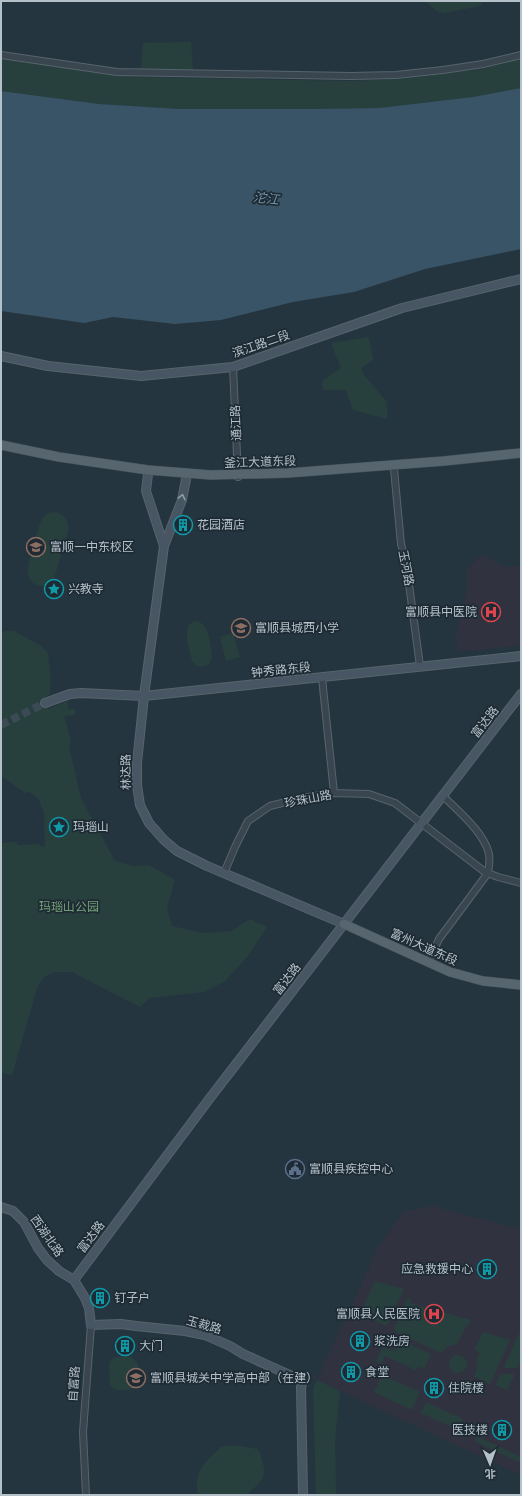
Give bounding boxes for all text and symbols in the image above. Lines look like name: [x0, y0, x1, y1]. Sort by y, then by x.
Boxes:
water label: 沱江: [252, 189, 282, 208]
street label: 滨江路二段: [230, 327, 292, 360]
street label: 通江路: [227, 405, 244, 441]
street label: 釜江大道东段: [224, 453, 296, 470]
one-way arrow: [177, 494, 186, 501]
building icon: 花园酒店: [172, 514, 194, 536]
place label: 花园酒店: [197, 517, 245, 532]
school or university icon: 富顺一中东校区: [25, 536, 47, 558]
place label: 富顺一中东校区: [50, 539, 134, 554]
street label: 玉河路: [396, 549, 417, 587]
place icon: 兴教寺: [43, 578, 65, 600]
place label: 兴教寺: [68, 581, 104, 596]
hospital icon: 富顺县中医院: [480, 601, 502, 623]
place label: 富顺县中医院: [405, 604, 477, 619]
school or university icon: 富顺县城西小学: [230, 617, 252, 639]
place label: 富顺县城西小学: [255, 620, 339, 635]
street label: 钟秀路东段: [250, 659, 312, 680]
street label: 富达路: [468, 703, 502, 740]
street label: 林达路: [118, 754, 133, 790]
street label: 珍珠山路: [283, 787, 333, 810]
place icon: 玛瑙山: [48, 816, 70, 838]
place label: 玛瑙山: [73, 819, 109, 834]
park label: 玛瑙山公园: [39, 899, 99, 914]
street label: 富州大道东段: [388, 925, 460, 968]
street label: 富达路: [270, 960, 304, 997]
public building icon: 富顺县疾控中心: [284, 1158, 306, 1180]
place label: 富顺县疾控中心: [309, 1161, 393, 1176]
street label: 西湖北路: [27, 1212, 67, 1260]
street label: 富达路: [74, 1218, 107, 1256]
building icon: 应急救援中心: [476, 1258, 498, 1280]
place label: 应急救援中心: [401, 1261, 473, 1276]
building icon: 钉子户: [89, 1287, 111, 1309]
place label: 钉子户: [114, 1290, 150, 1305]
hospital icon: 富顺县人民医院: [423, 1303, 445, 1325]
place label: 富顺县人民医院: [336, 1306, 420, 1321]
street label: 玉裁路: [185, 1312, 224, 1337]
building icon: 浆洗房: [349, 1330, 371, 1352]
place label: 浆洗房: [374, 1333, 410, 1348]
building icon: 大门: [114, 1335, 136, 1357]
place label: 大门: [139, 1338, 163, 1353]
building icon: 食堂: [340, 1361, 362, 1383]
place label: 食堂: [365, 1364, 389, 1379]
street label: 自富路: [65, 1365, 82, 1402]
school or university icon: 富顺县城关中学高中部（在建）: [125, 1367, 147, 1389]
place label: 富顺县城关中学高中部（在建）: [150, 1370, 318, 1385]
building icon: 住院楼: [423, 1377, 445, 1399]
place label: 住院楼: [448, 1380, 484, 1395]
building icon: 医技楼: [491, 1419, 513, 1441]
place label: 医技楼: [452, 1422, 488, 1437]
north arrow: [470, 1444, 510, 1484]
text: 北: [485, 1468, 496, 1481]

